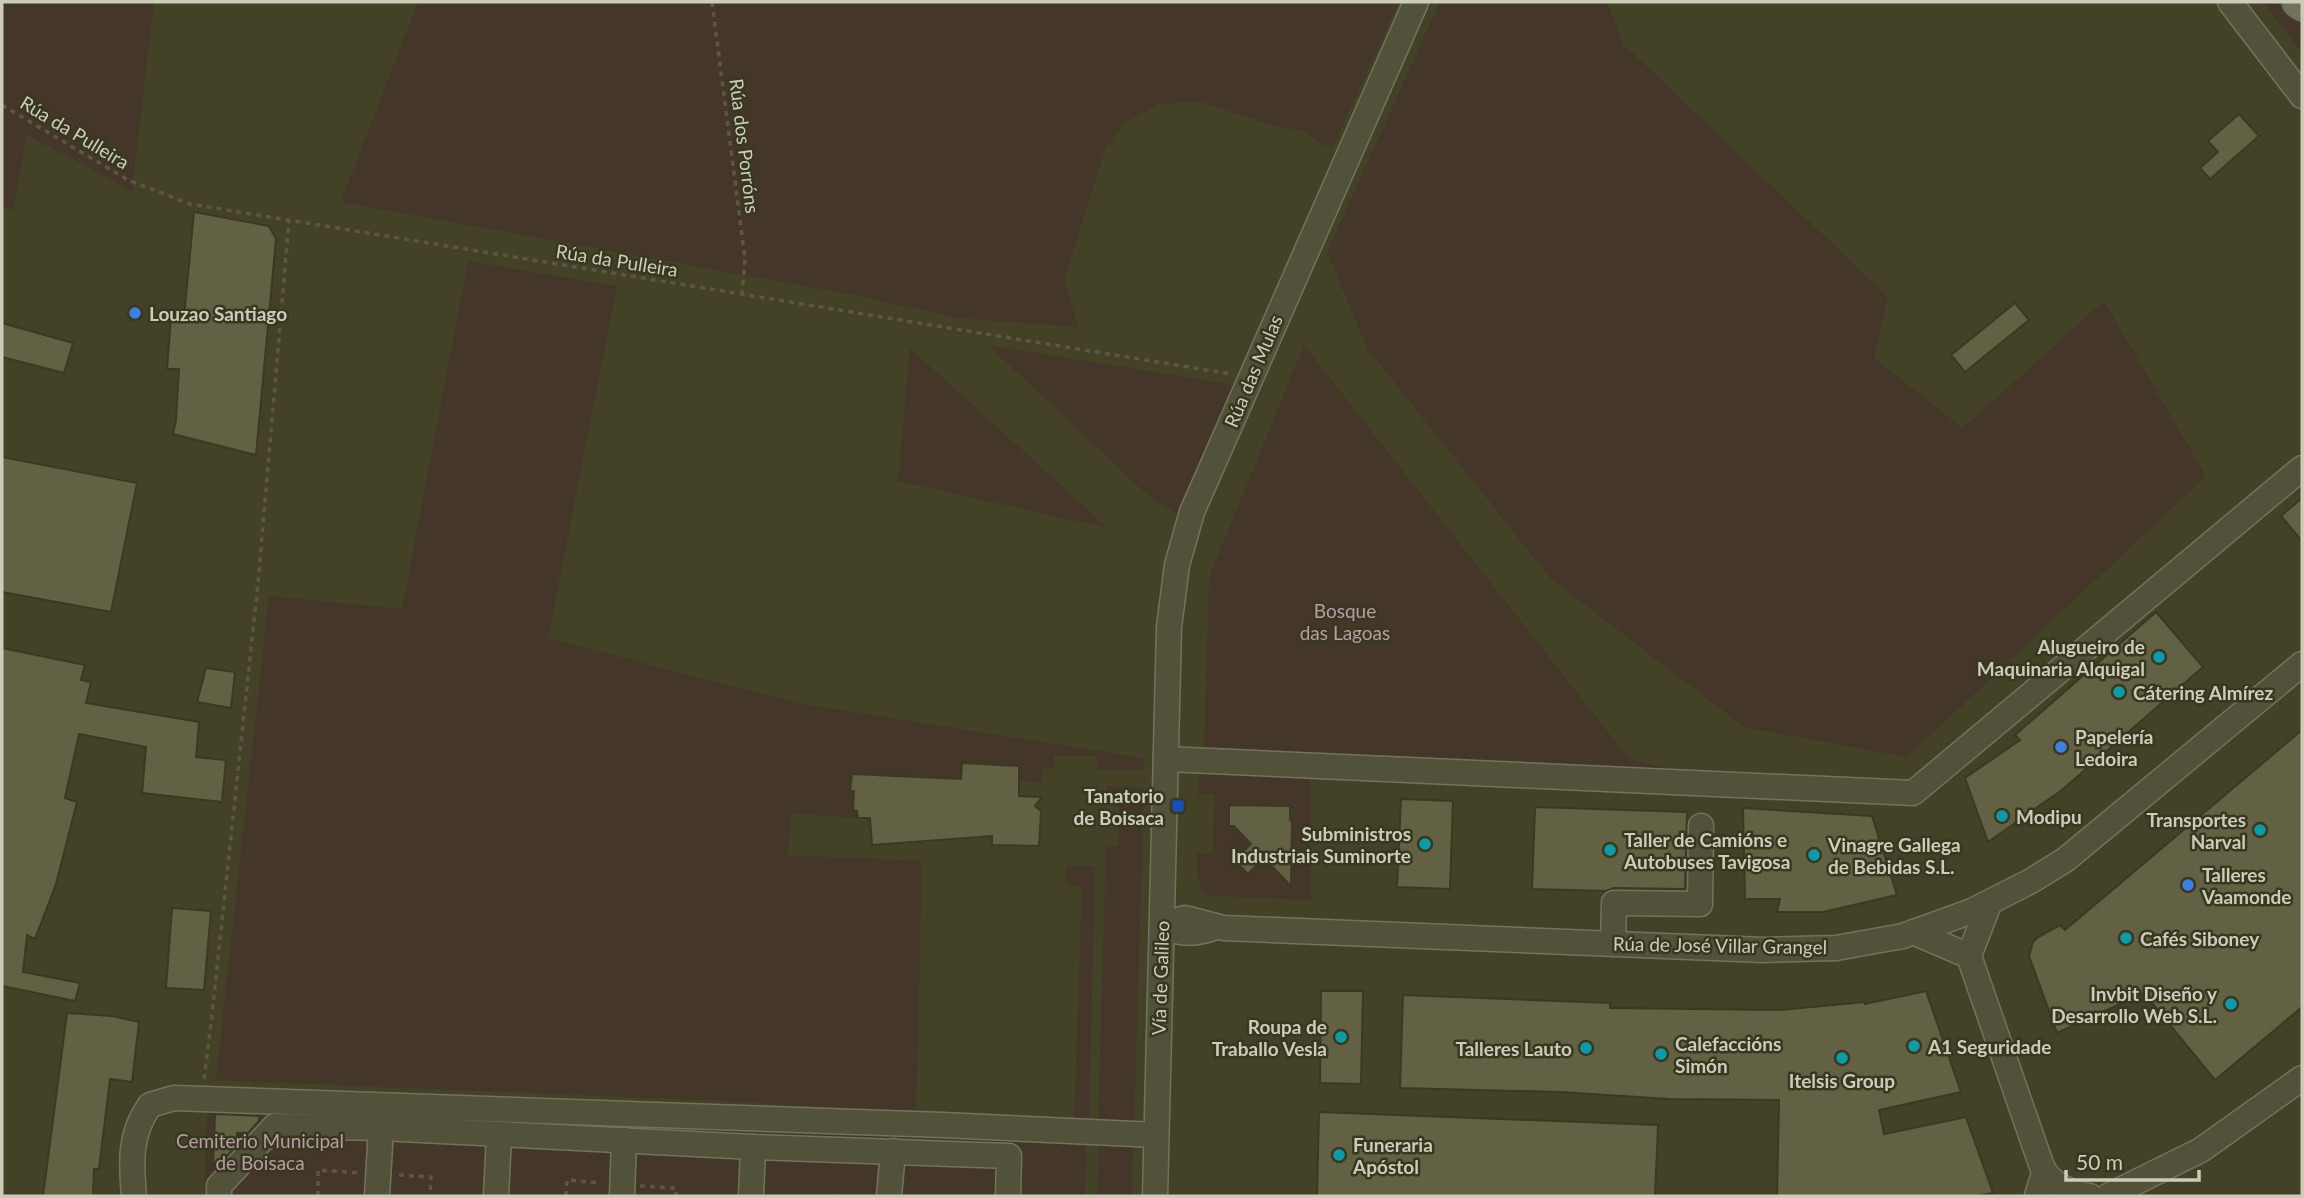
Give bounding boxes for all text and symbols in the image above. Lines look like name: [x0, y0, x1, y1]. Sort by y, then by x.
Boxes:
street label: Rúa dos Porróns: [725, 77, 765, 215]
street label: Rúa da Pulleira: [16, 90, 134, 174]
street label: Rúa da Pulleira: [554, 239, 680, 281]
place label: Louzao Santiago: [149, 302, 287, 325]
marker: Louzao Santiago: [127, 305, 143, 321]
street label: Rúa das Mulas: [1219, 311, 1287, 431]
park label: Bosque das Lagoas: [1300, 599, 1390, 644]
place label: Alugueiro de Maquinaria Alquigal: [1977, 635, 2145, 680]
marker: Alugueiro de Maquinaria Alquigal: [2151, 649, 2167, 665]
place label: Cátering Almírez: [2133, 681, 2273, 704]
marker: Cátering Almírez: [2111, 684, 2127, 700]
place label: Papelería Ledoira: [2075, 725, 2153, 770]
marker: Papelería Ledoira: [2053, 739, 2069, 755]
place label: Tanatorio de Boisaca: [1074, 784, 1164, 829]
marker: Tanatorio de Boisaca: [1170, 798, 1186, 814]
place label: Modipu: [2016, 805, 2082, 828]
marker: Modipu: [1994, 808, 2010, 824]
place label: Transportes Narval: [2147, 808, 2246, 853]
place label: Subministros Industriais Suminorte: [1231, 822, 1411, 867]
marker: Transportes Narval: [2252, 822, 2268, 838]
place label: Taller de Camións e Autobuses Tavigosa: [1623, 828, 1790, 873]
place label: Vinagre Gallega de Bebidas S.L.: [1827, 833, 1961, 878]
marker: Subministros Industriais Suminorte: [1417, 836, 1433, 852]
marker: Taller de Camións e Autobuses Tavigosa: [1602, 842, 1618, 858]
marker: Vinagre Gallega de Bebidas S.L.: [1806, 847, 1822, 863]
place label: Talleres Vaamonde: [2201, 863, 2292, 908]
marker: Talleres Vaamonde: [2180, 877, 2196, 893]
street label: Vía de Galileo: [1147, 920, 1173, 1036]
place label: Cafés Siboney: [2140, 927, 2260, 950]
marker: Cafés Siboney: [2118, 930, 2134, 946]
street label: Rúa de José Villar Grangel: [1613, 932, 1827, 958]
place label: Invbit Diseño y Desarrollo Web S.L.: [2051, 982, 2218, 1027]
marker: Invbit Diseño y Desarrollo Web S.L.: [2223, 996, 2239, 1012]
place label: Roupa de Traballo Vesla: [1212, 1015, 1327, 1060]
marker: Roupa de Traballo Vesla: [1333, 1029, 1349, 1045]
place label: Calefaccións Simón: [1675, 1032, 1781, 1077]
place label: A1 Seguridade: [1927, 1035, 2051, 1058]
place label: Talleres Lauto: [1455, 1037, 1572, 1060]
marker: A1 Seguridade: [1906, 1038, 1922, 1054]
marker: Talleres Lauto: [1578, 1040, 1594, 1056]
marker: Calefaccións Simón: [1653, 1046, 1669, 1062]
marker: Itelsis Group: [1834, 1050, 1850, 1066]
place label: Itelsis Group: [1789, 1069, 1895, 1092]
park label: Cemiterio Municipal de Boisaca: [176, 1129, 344, 1174]
place label: Funeraria Apóstol: [1352, 1133, 1433, 1178]
scale bar: [2066, 1138, 2199, 1182]
marker: Funeraria Apóstol: [1331, 1147, 1347, 1163]
text: 50 m: [2076, 1149, 2123, 1174]

